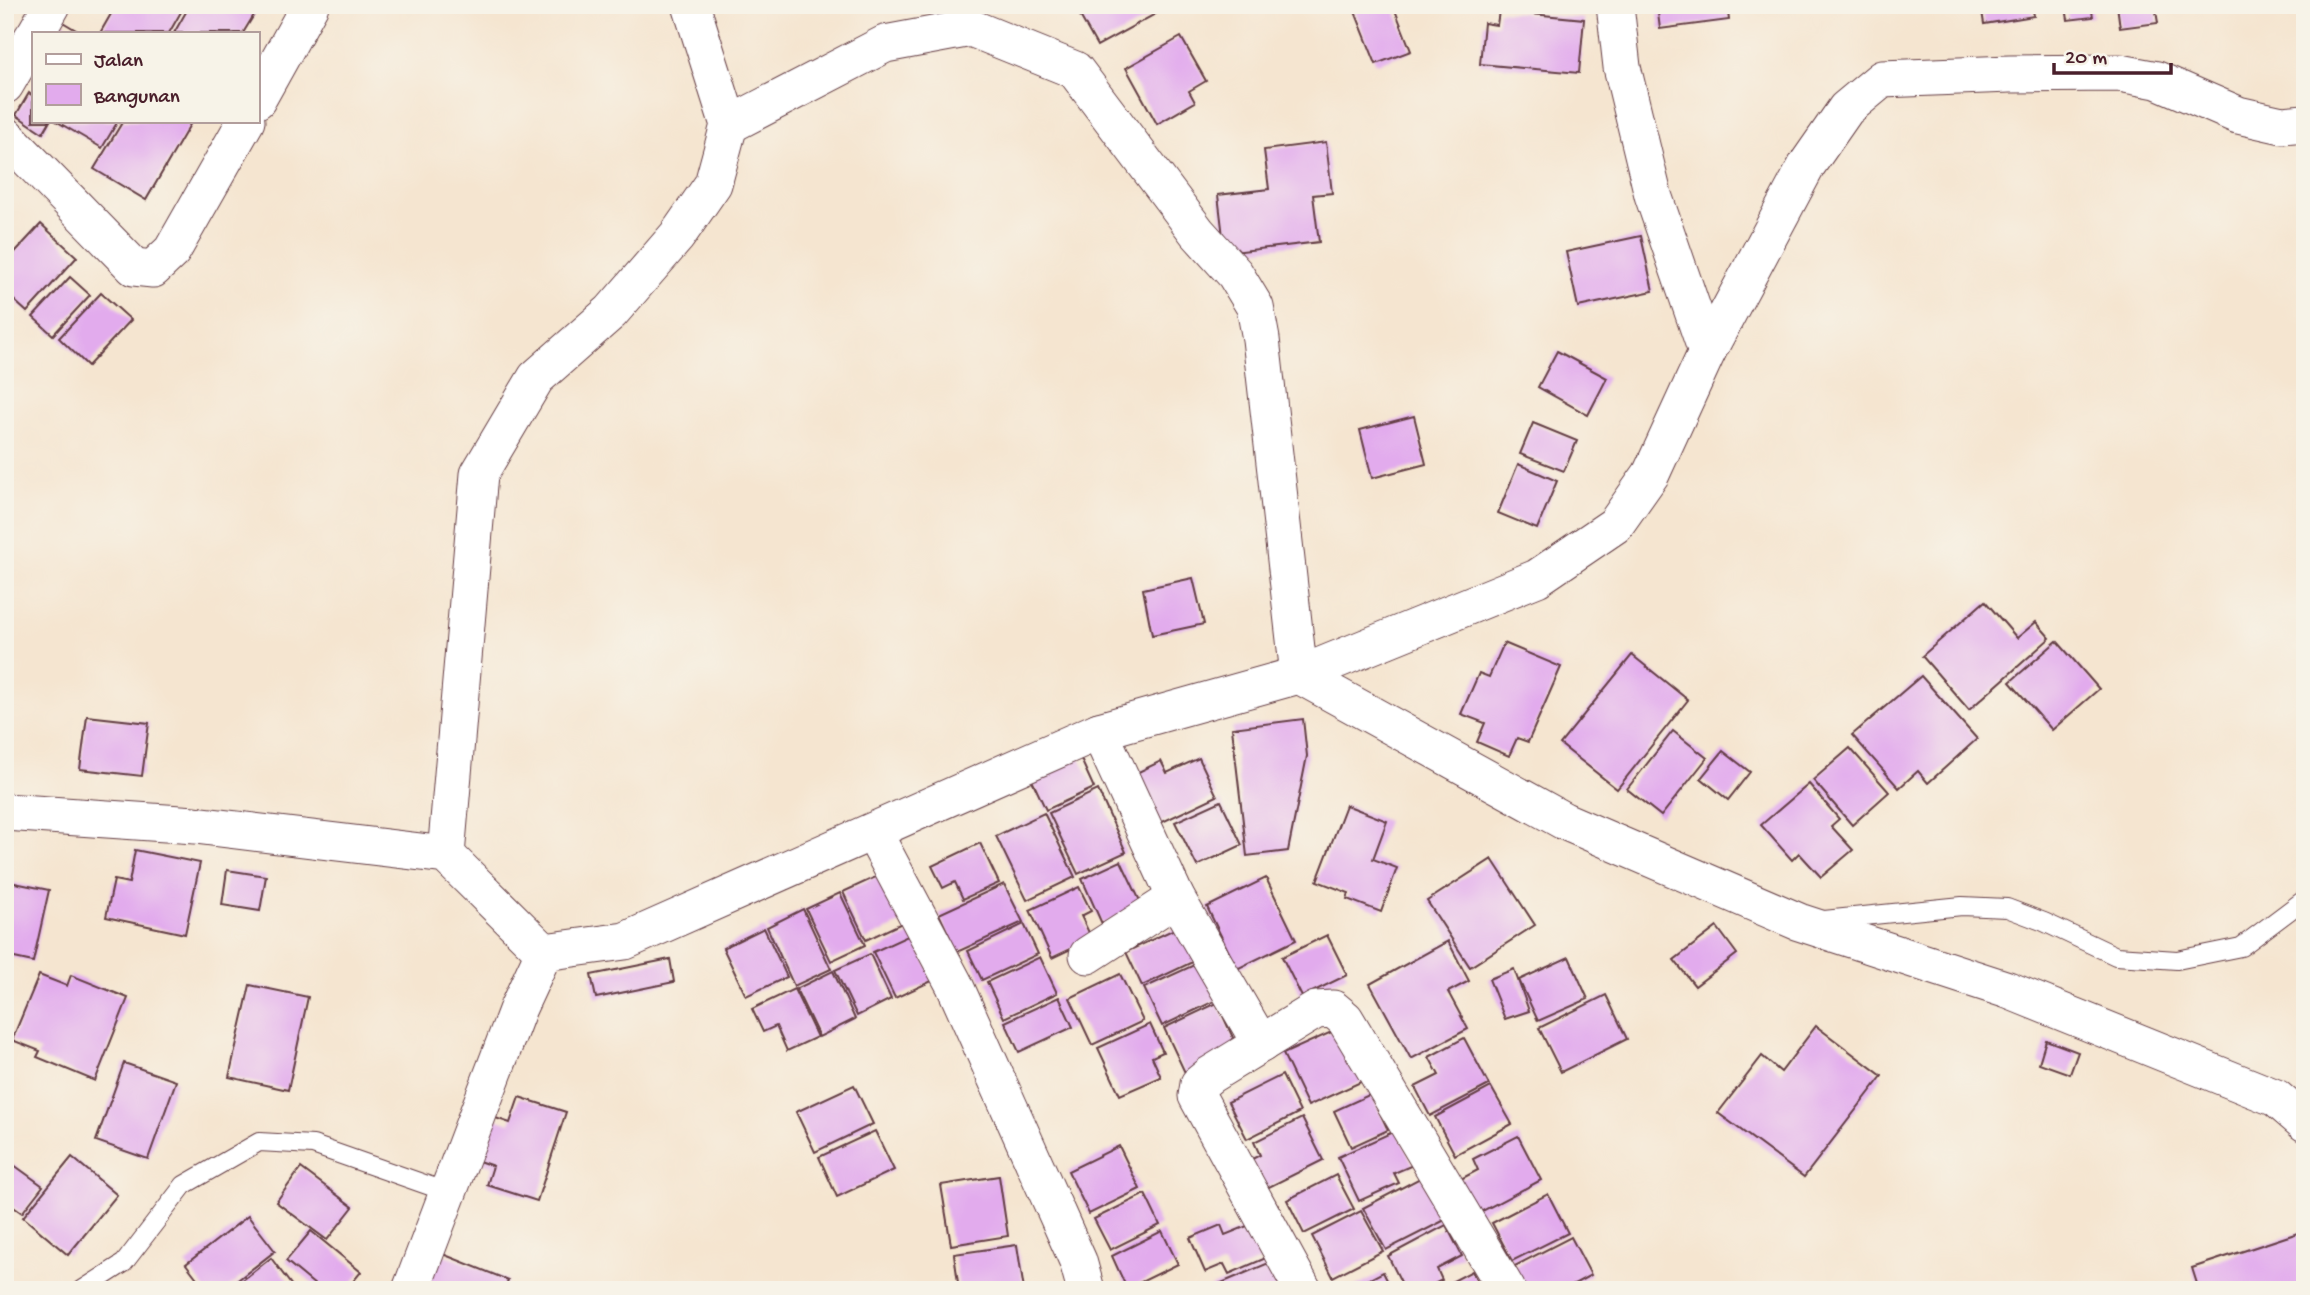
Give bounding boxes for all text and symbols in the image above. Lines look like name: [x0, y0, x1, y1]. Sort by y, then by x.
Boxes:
legend: [32, 32, 259, 122]
scale bar: [2054, 32, 2172, 76]
text: 20 m: [2065, 47, 2107, 72]
text: Jalan: [94, 50, 143, 75]
text: Bangunan: [93, 86, 180, 111]

